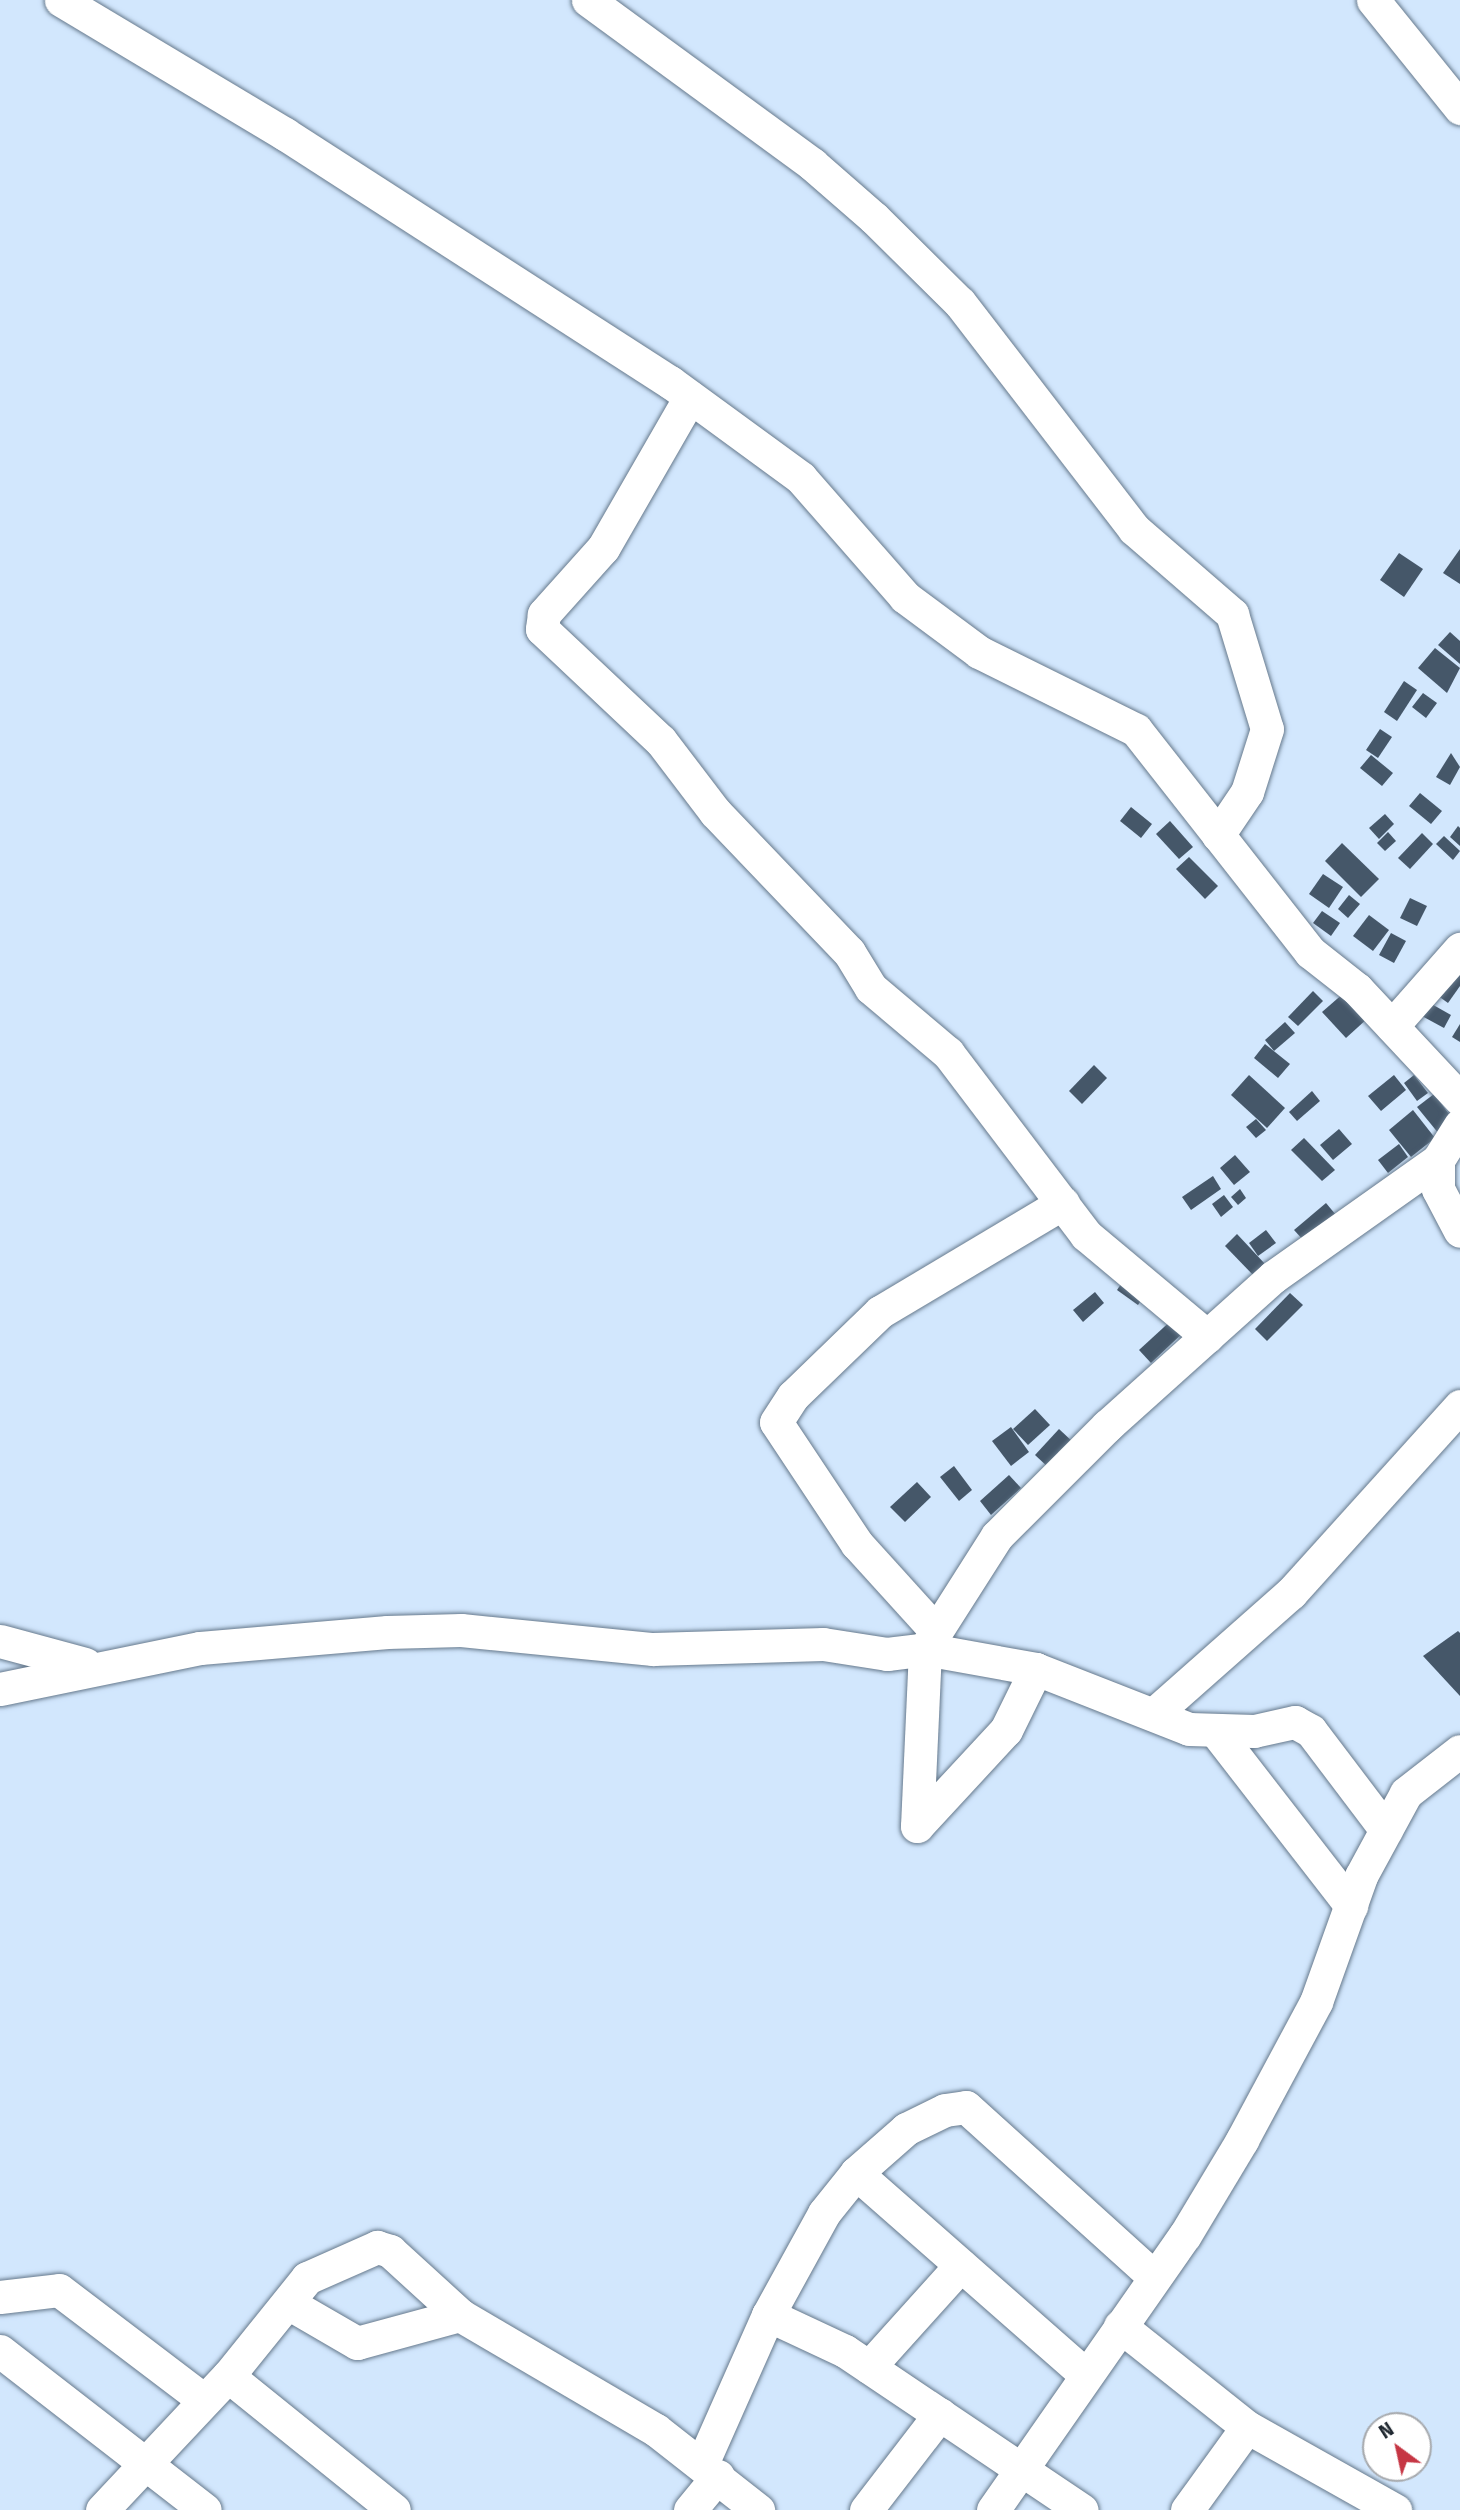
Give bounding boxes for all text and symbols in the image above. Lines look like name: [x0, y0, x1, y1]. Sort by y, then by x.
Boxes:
north arrow: [1362, 2412, 1432, 2482]
text: N: [1375, 2418, 1398, 2444]

